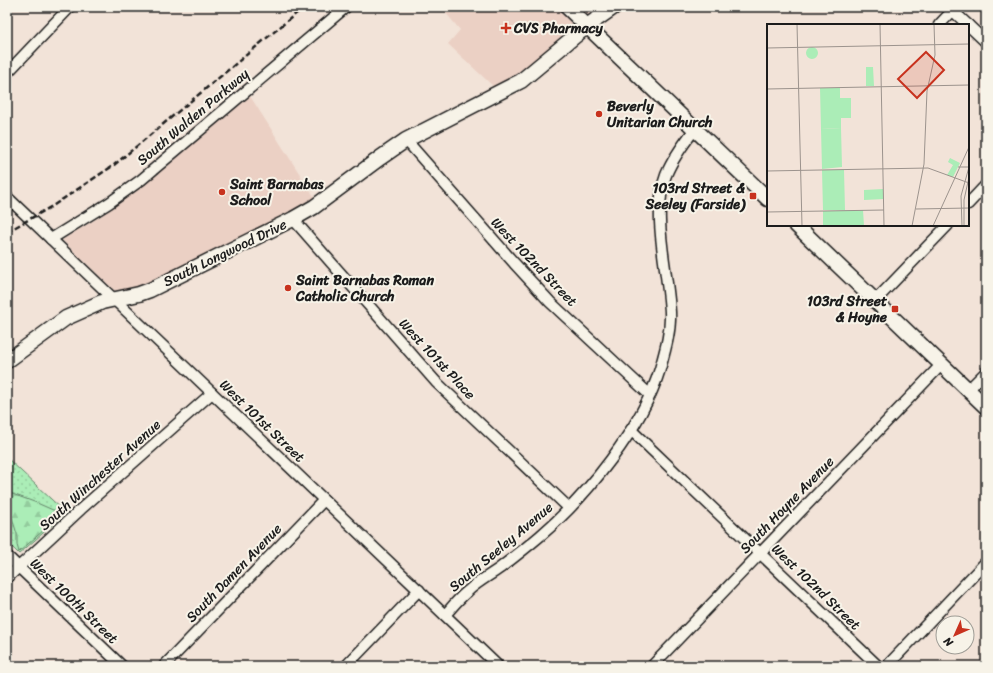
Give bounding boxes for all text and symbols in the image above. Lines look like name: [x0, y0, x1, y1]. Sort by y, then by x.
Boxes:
place label: CVS Pharmacy: [513, 16, 604, 41]
marker: CVS Pharmacy: [501, 23, 511, 33]
inset map: [767, 24, 969, 226]
street label: South Walden Parkway: [131, 62, 256, 172]
place label: Beverly Unitarian Church: [607, 94, 713, 135]
marker: Beverly Unitarian Church: [594, 109, 604, 119]
place label: Saint Barnabas School: [229, 172, 324, 213]
place label: 103rd Street & Seeley (Farside): [644, 176, 746, 217]
marker: Saint Barnabas School: [217, 187, 227, 197]
marker: 103rd Street & Seeley (Farside): [748, 191, 758, 201]
street label: West 102nd Street: [484, 211, 584, 313]
street label: South Longwood Drive: [159, 212, 291, 294]
place label: Saint Barnabas Roman Catholic Church: [295, 268, 434, 309]
marker: Saint Barnabas Roman Catholic Church: [283, 283, 293, 293]
place label: 103rd Street & Hoyne: [807, 289, 888, 330]
marker: 103rd Street & Hoyne: [890, 304, 900, 314]
street label: West 101st Place: [392, 312, 482, 406]
street label: West 101st Street: [213, 373, 311, 469]
street label: South Winchester Avenue: [33, 413, 167, 537]
street label: South Hoyne Avenue: [734, 450, 840, 560]
street label: South Seeley Avenue: [443, 496, 559, 598]
street label: South Damen Avenue: [180, 517, 288, 629]
street label: West 102nd Street: [765, 537, 867, 637]
street label: West 100th Street: [24, 552, 124, 650]
north arrow: [935, 615, 975, 655]
text: N: [939, 632, 958, 652]

